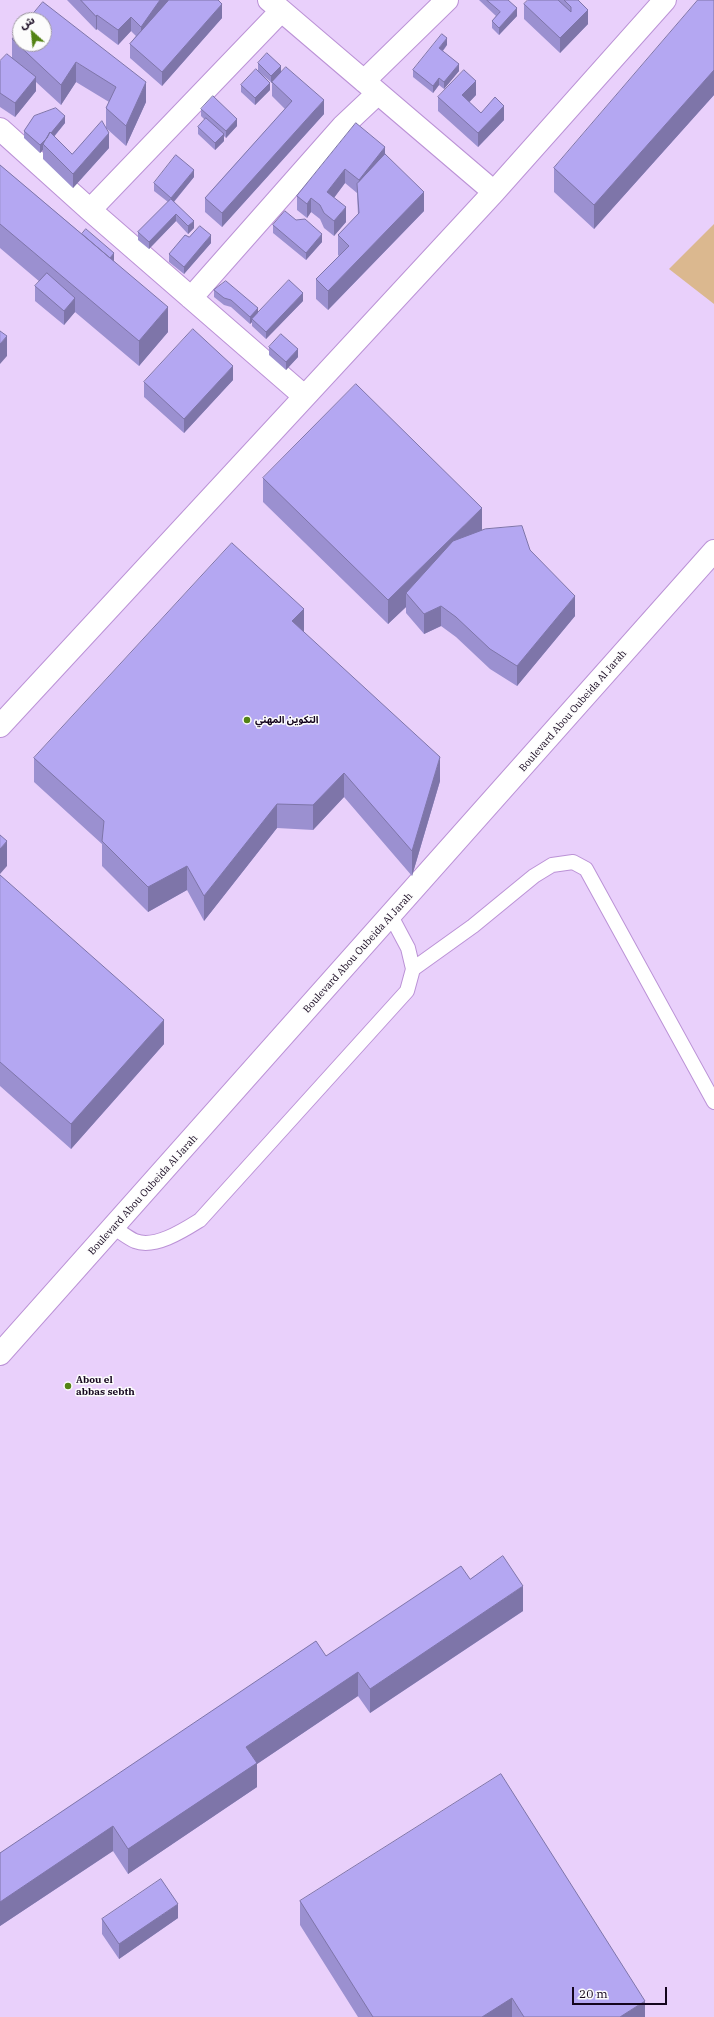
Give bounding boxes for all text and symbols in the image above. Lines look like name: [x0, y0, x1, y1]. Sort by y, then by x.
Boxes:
north arrow: [12, 12, 52, 52]
text: ش: [17, 13, 37, 32]
street label: Boulevard Abou Oubeida Al Jarah: [517, 648, 629, 774]
place label: التكوين المهني: [255, 714, 319, 726]
marker: التكوين المهني: [242, 715, 252, 725]
street label: Boulevard Abou Oubeida Al Jarah: [301, 890, 415, 1016]
street label: Boulevard Abou Oubeida Al Jarah: [86, 1132, 200, 1258]
place label: Abou el abbas sebth: [76, 1374, 135, 1398]
marker: Abou el abbas sebth: [63, 1381, 73, 1391]
scale bar: [574, 1979, 669, 2005]
text: 20 m: [579, 1986, 608, 2001]

